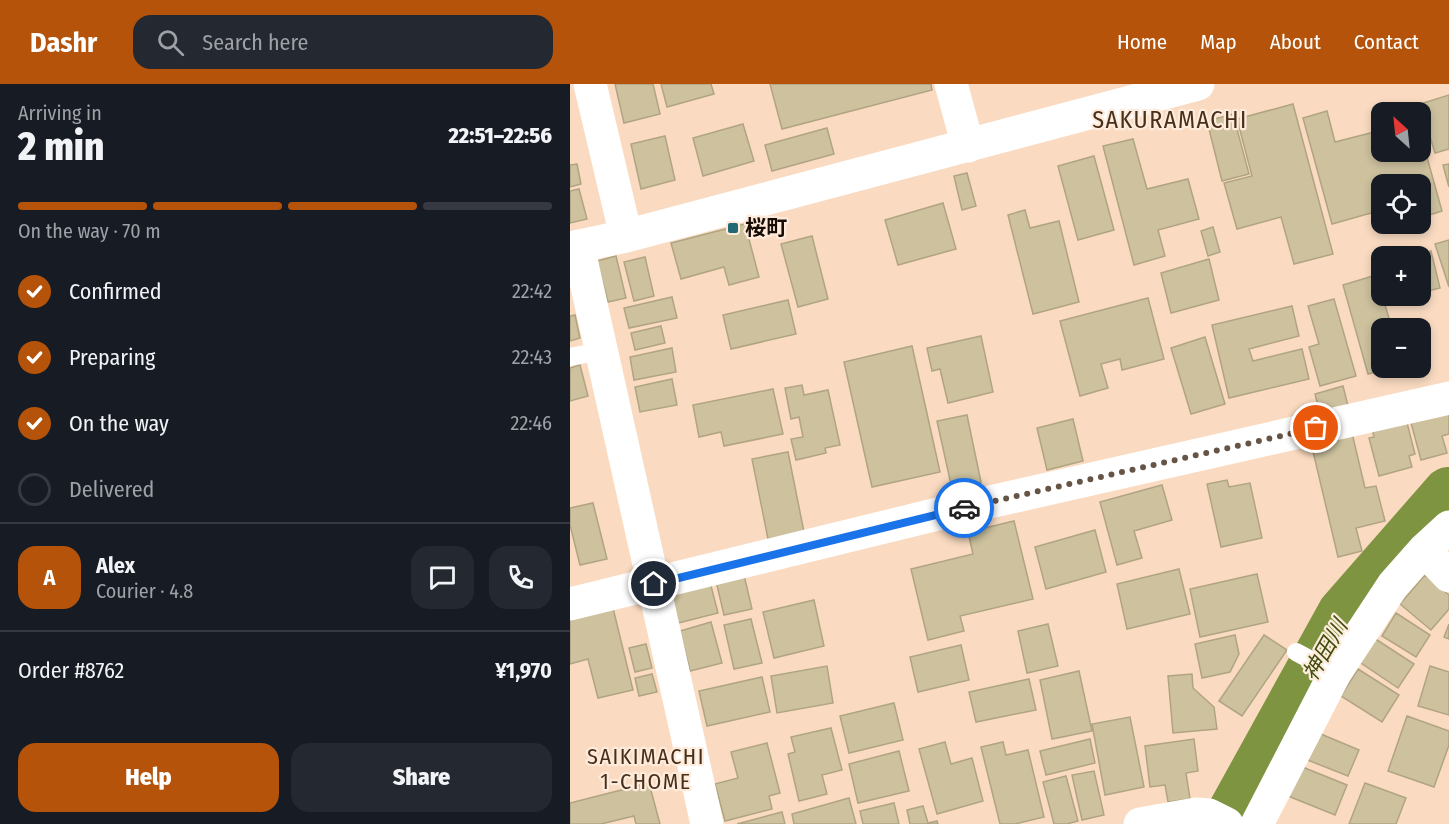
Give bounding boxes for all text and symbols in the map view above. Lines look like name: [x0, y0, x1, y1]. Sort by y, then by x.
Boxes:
search box: [133, 15, 553, 69]
text: Dashr: [30, 26, 97, 59]
icon: search: [154, 26, 187, 59]
text: Search here: [202, 29, 308, 56]
text: Home: [1117, 29, 1167, 55]
text: Map: [1200, 29, 1237, 55]
text: About: [1270, 29, 1321, 55]
text: Contact: [1354, 29, 1419, 55]
text: Arriving in: [18, 101, 102, 125]
north arrow: [1371, 102, 1431, 162]
map controls: [1371, 102, 1431, 378]
district label: SAKURAMACHI: [1092, 106, 1248, 134]
text: 22:51–22:56: [449, 122, 552, 149]
text: 2 min: [18, 124, 104, 170]
button: locate: [1371, 174, 1431, 234]
place label: 桜町: [745, 215, 787, 241]
text: On the way · 70 m: [18, 219, 161, 243]
marker: 桜町: [726, 221, 740, 235]
button: +: [1371, 246, 1431, 306]
icon: check: [18, 275, 51, 308]
text: Confirmed: [69, 278, 162, 305]
text: 22:42: [512, 279, 552, 303]
button: −: [1371, 318, 1431, 378]
icon: check: [18, 341, 51, 374]
text: Preparing: [69, 344, 155, 371]
text: 22:43: [512, 345, 552, 369]
pin: [1290, 402, 1341, 453]
icon: check: [18, 407, 51, 440]
text: On the way: [69, 410, 169, 437]
text: 22:46: [511, 411, 552, 435]
icon: bag: [1299, 411, 1332, 444]
text: Delivered: [69, 476, 154, 503]
courier: [934, 478, 994, 538]
icon: car: [948, 492, 981, 525]
button: chat: [411, 546, 474, 609]
button: phone: [489, 546, 552, 609]
text: Alex: [96, 552, 135, 579]
pin: [628, 558, 679, 609]
text: A: [44, 564, 55, 591]
icon: home: [637, 567, 670, 600]
text: Courier · 4.8: [96, 579, 193, 603]
water label: 神田川: [1297, 613, 1354, 685]
text: Order #8762: [18, 657, 124, 684]
text: ¥1,970: [495, 657, 552, 684]
button: Help: [18, 743, 279, 812]
button: Share: [291, 743, 552, 812]
district label: SAIKIMACHI 1-CHOME: [587, 743, 705, 795]

